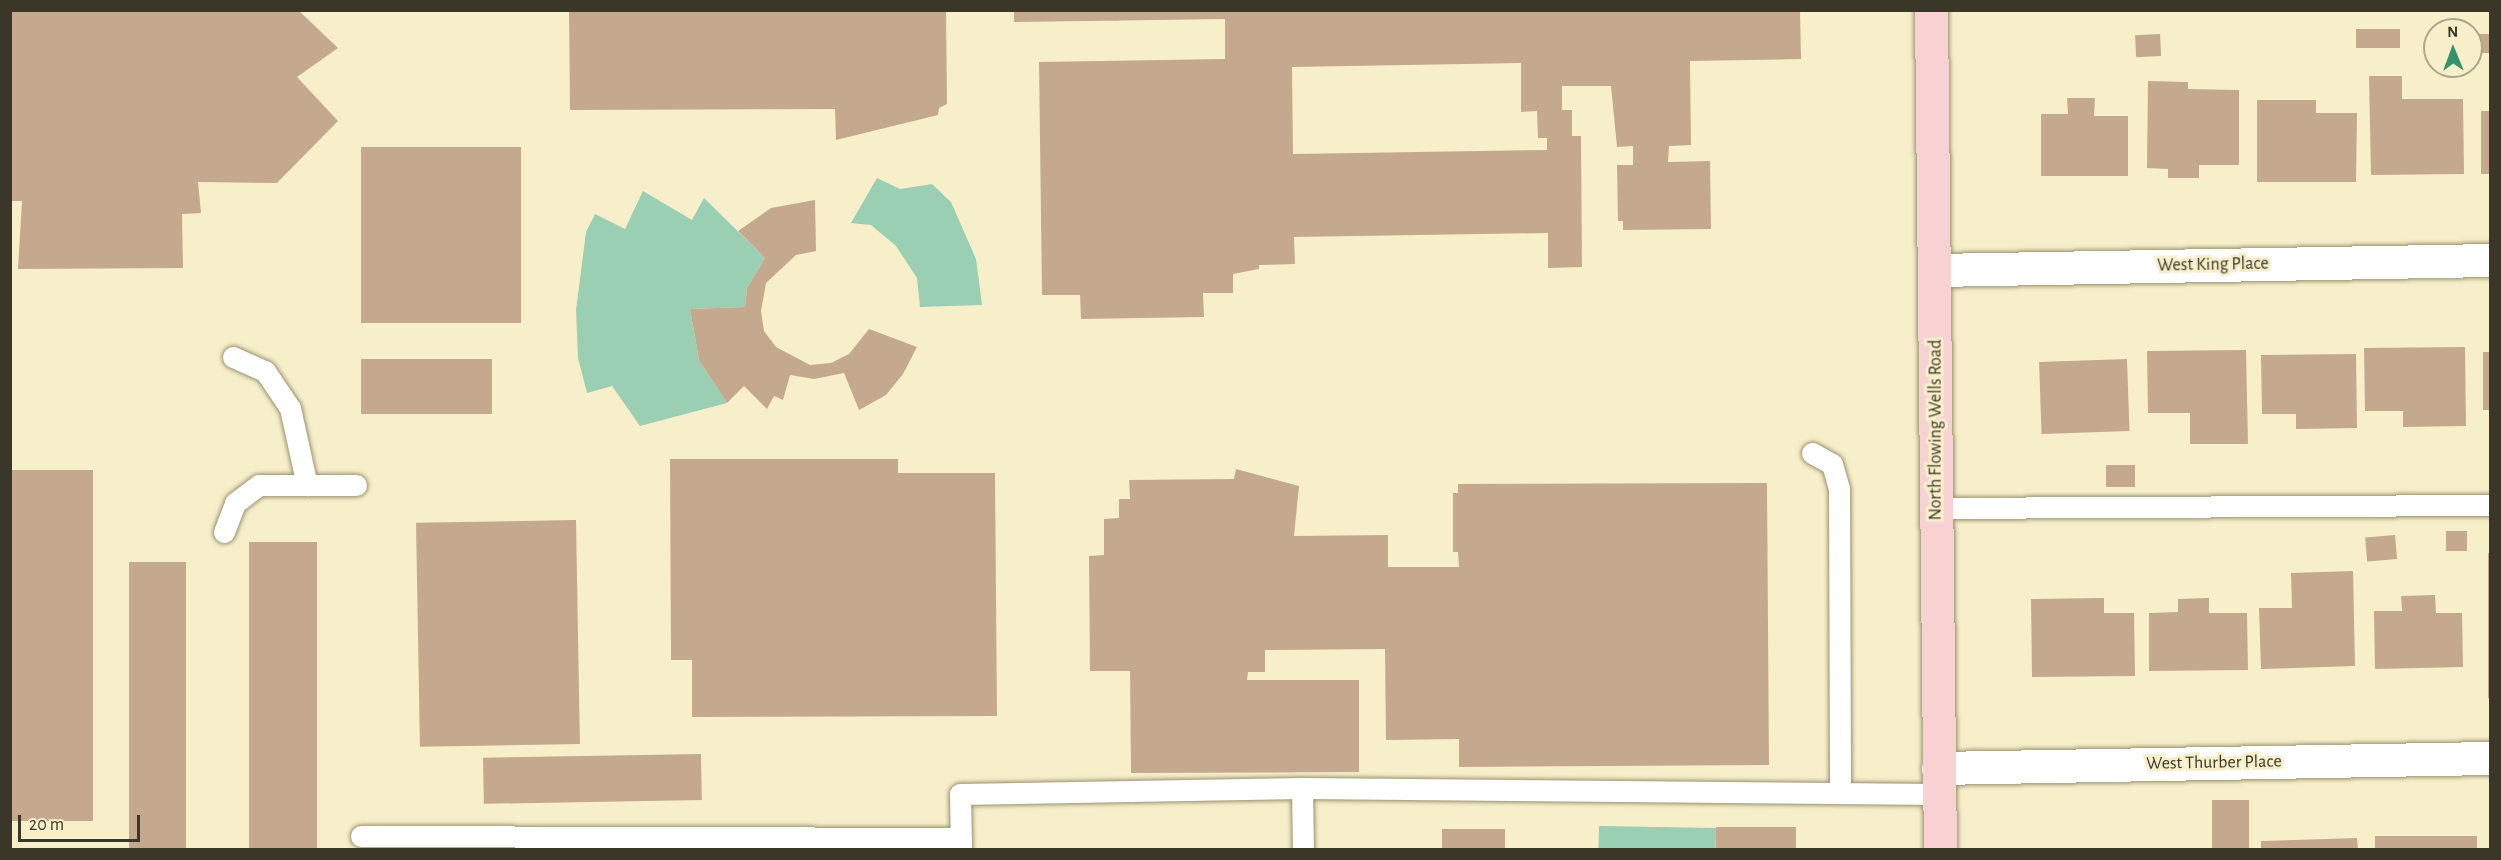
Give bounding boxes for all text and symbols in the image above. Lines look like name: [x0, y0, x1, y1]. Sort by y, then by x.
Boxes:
north arrow: [2423, 18, 2483, 78]
text: N: [2447, 24, 2458, 40]
street label: West King Place: [2157, 253, 2269, 277]
street label: North Flowing Wells Road: [1925, 340, 1947, 520]
street label: West Thurber Place: [2146, 751, 2282, 775]
scale bar: [21, 803, 142, 841]
text: 20 m: [29, 816, 64, 834]

